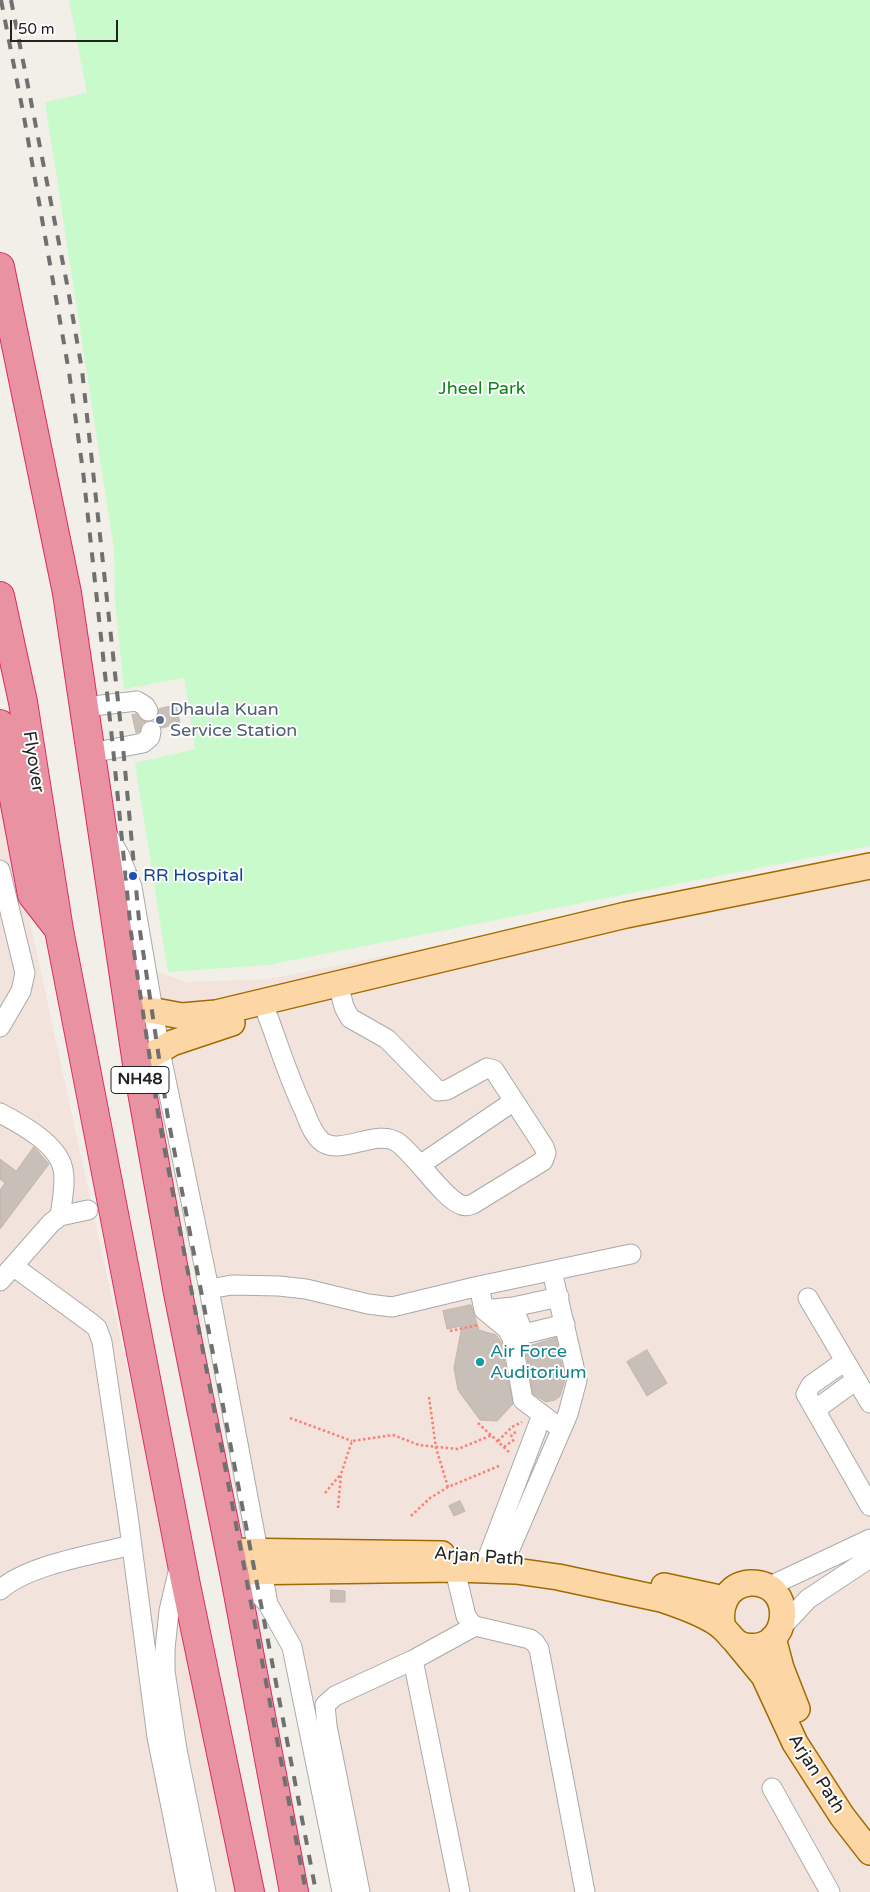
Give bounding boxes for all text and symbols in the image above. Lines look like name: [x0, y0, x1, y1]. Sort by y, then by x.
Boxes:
scale bar: [12, 10, 120, 42]
text: 50 m: [18, 20, 55, 38]
park label: Jheel Park: [438, 378, 526, 400]
place label: Dhaula Kuan Service Station: [170, 699, 297, 742]
marker: Dhaula Kuan Service Station: [154, 714, 166, 726]
street label: Flyover: [17, 730, 49, 794]
place label: RR Hospital: [143, 865, 244, 887]
marker: RR Hospital: [127, 870, 139, 882]
road number: NH48: [111, 1066, 169, 1094]
place label: Air Force Auditorium: [490, 1341, 587, 1384]
marker: Air Force Auditorium: [474, 1356, 486, 1368]
street label: Arjan Path: [433, 1543, 525, 1571]
street label: Arjan Path: [783, 1730, 849, 1818]

